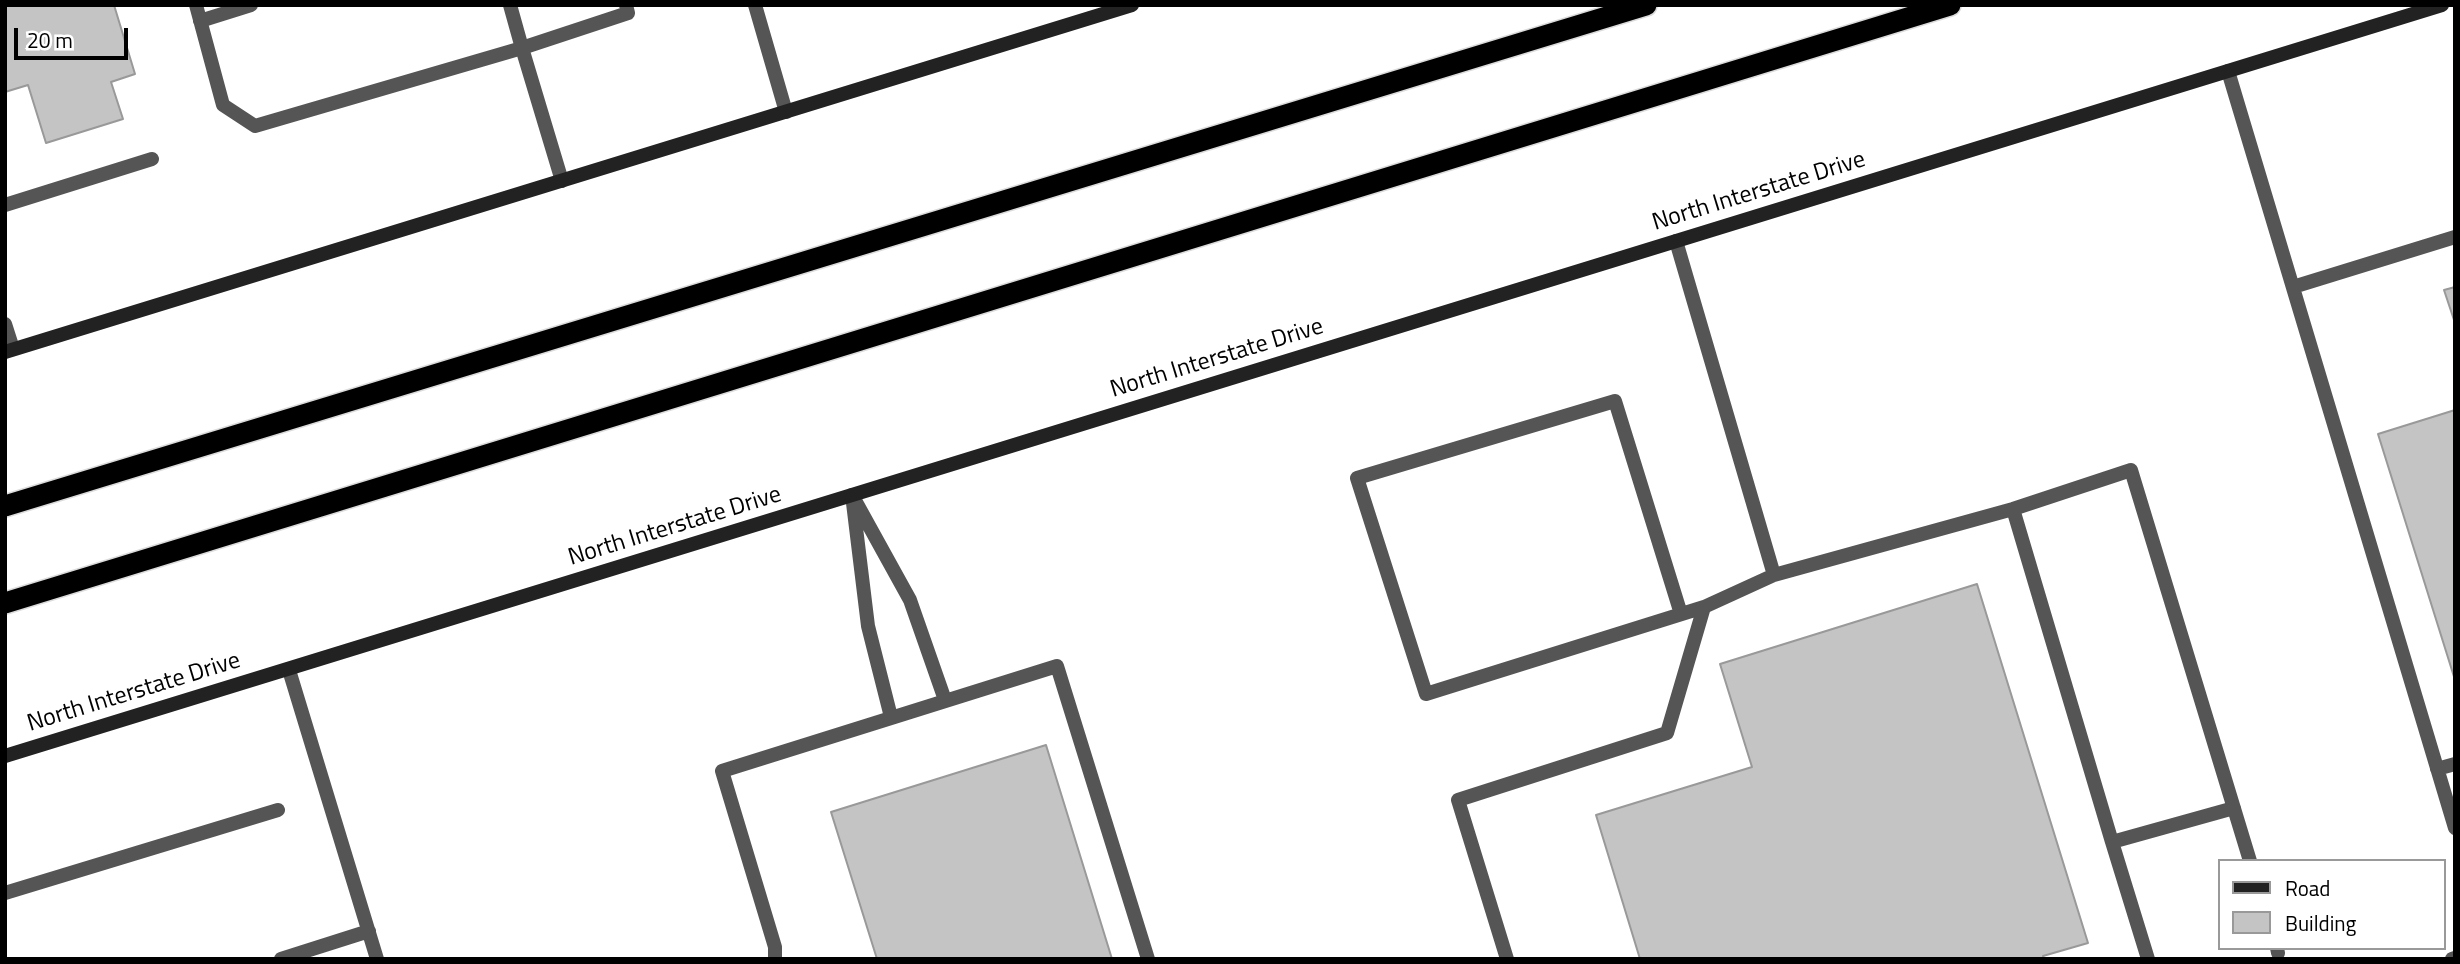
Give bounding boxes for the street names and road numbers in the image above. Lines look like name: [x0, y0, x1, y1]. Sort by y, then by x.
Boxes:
street label: North Interstate Drive: [1649, 146, 1869, 238]
street label: North Interstate Drive: [1107, 313, 1327, 405]
street label: North Interstate Drive: [565, 481, 785, 573]
street label: North Interstate Drive: [24, 647, 244, 739]

